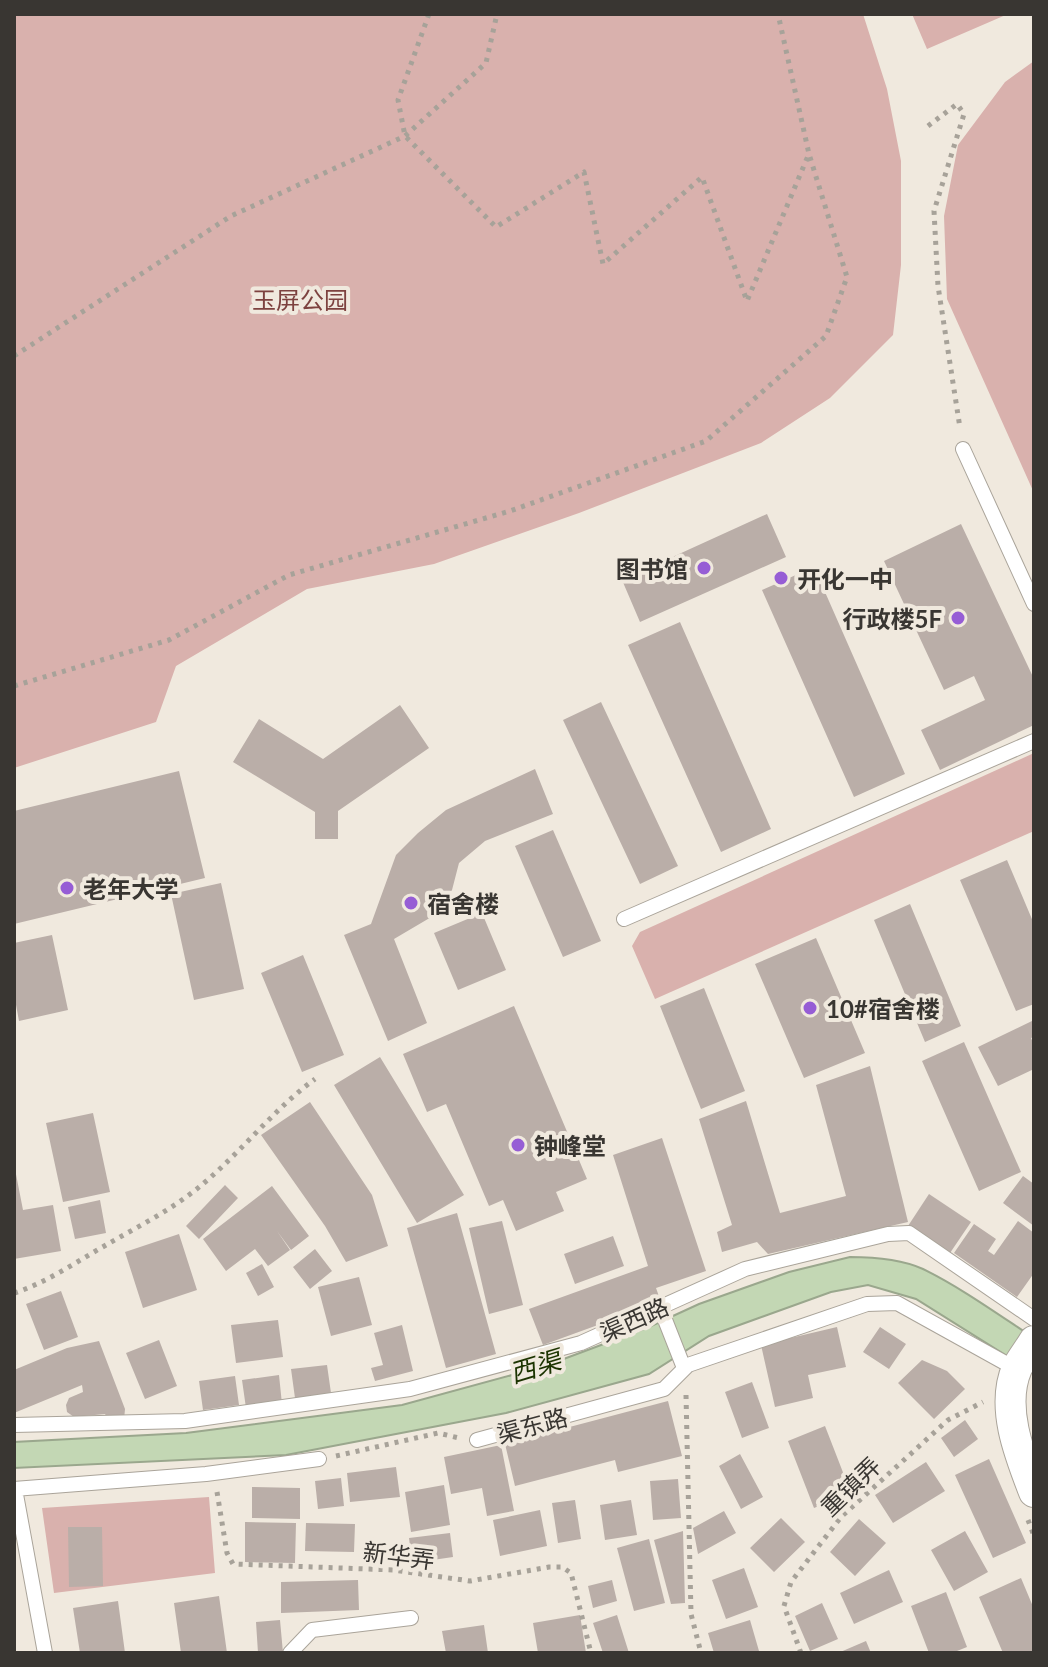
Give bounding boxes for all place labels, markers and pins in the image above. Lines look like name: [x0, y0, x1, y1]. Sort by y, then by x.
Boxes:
place label: 图书馆: [616, 554, 688, 583]
marker: 图书馆: [695, 559, 713, 577]
place label: 开化一中: [797, 564, 893, 593]
marker: 开化一中: [772, 569, 790, 587]
place label: 行政楼5F: [842, 604, 942, 633]
marker: 行政楼5F: [949, 609, 967, 627]
place label: 老年大学: [83, 874, 179, 903]
marker: 老年大学: [58, 879, 76, 897]
place label: 宿舍楼: [427, 889, 499, 918]
marker: 宿舍楼: [402, 894, 420, 912]
place label: 10#宿舍楼: [826, 994, 940, 1023]
marker: 10#宿舍楼: [801, 999, 819, 1017]
place label: 钟峰堂: [534, 1131, 606, 1160]
marker: 钟峰堂: [509, 1136, 527, 1154]

